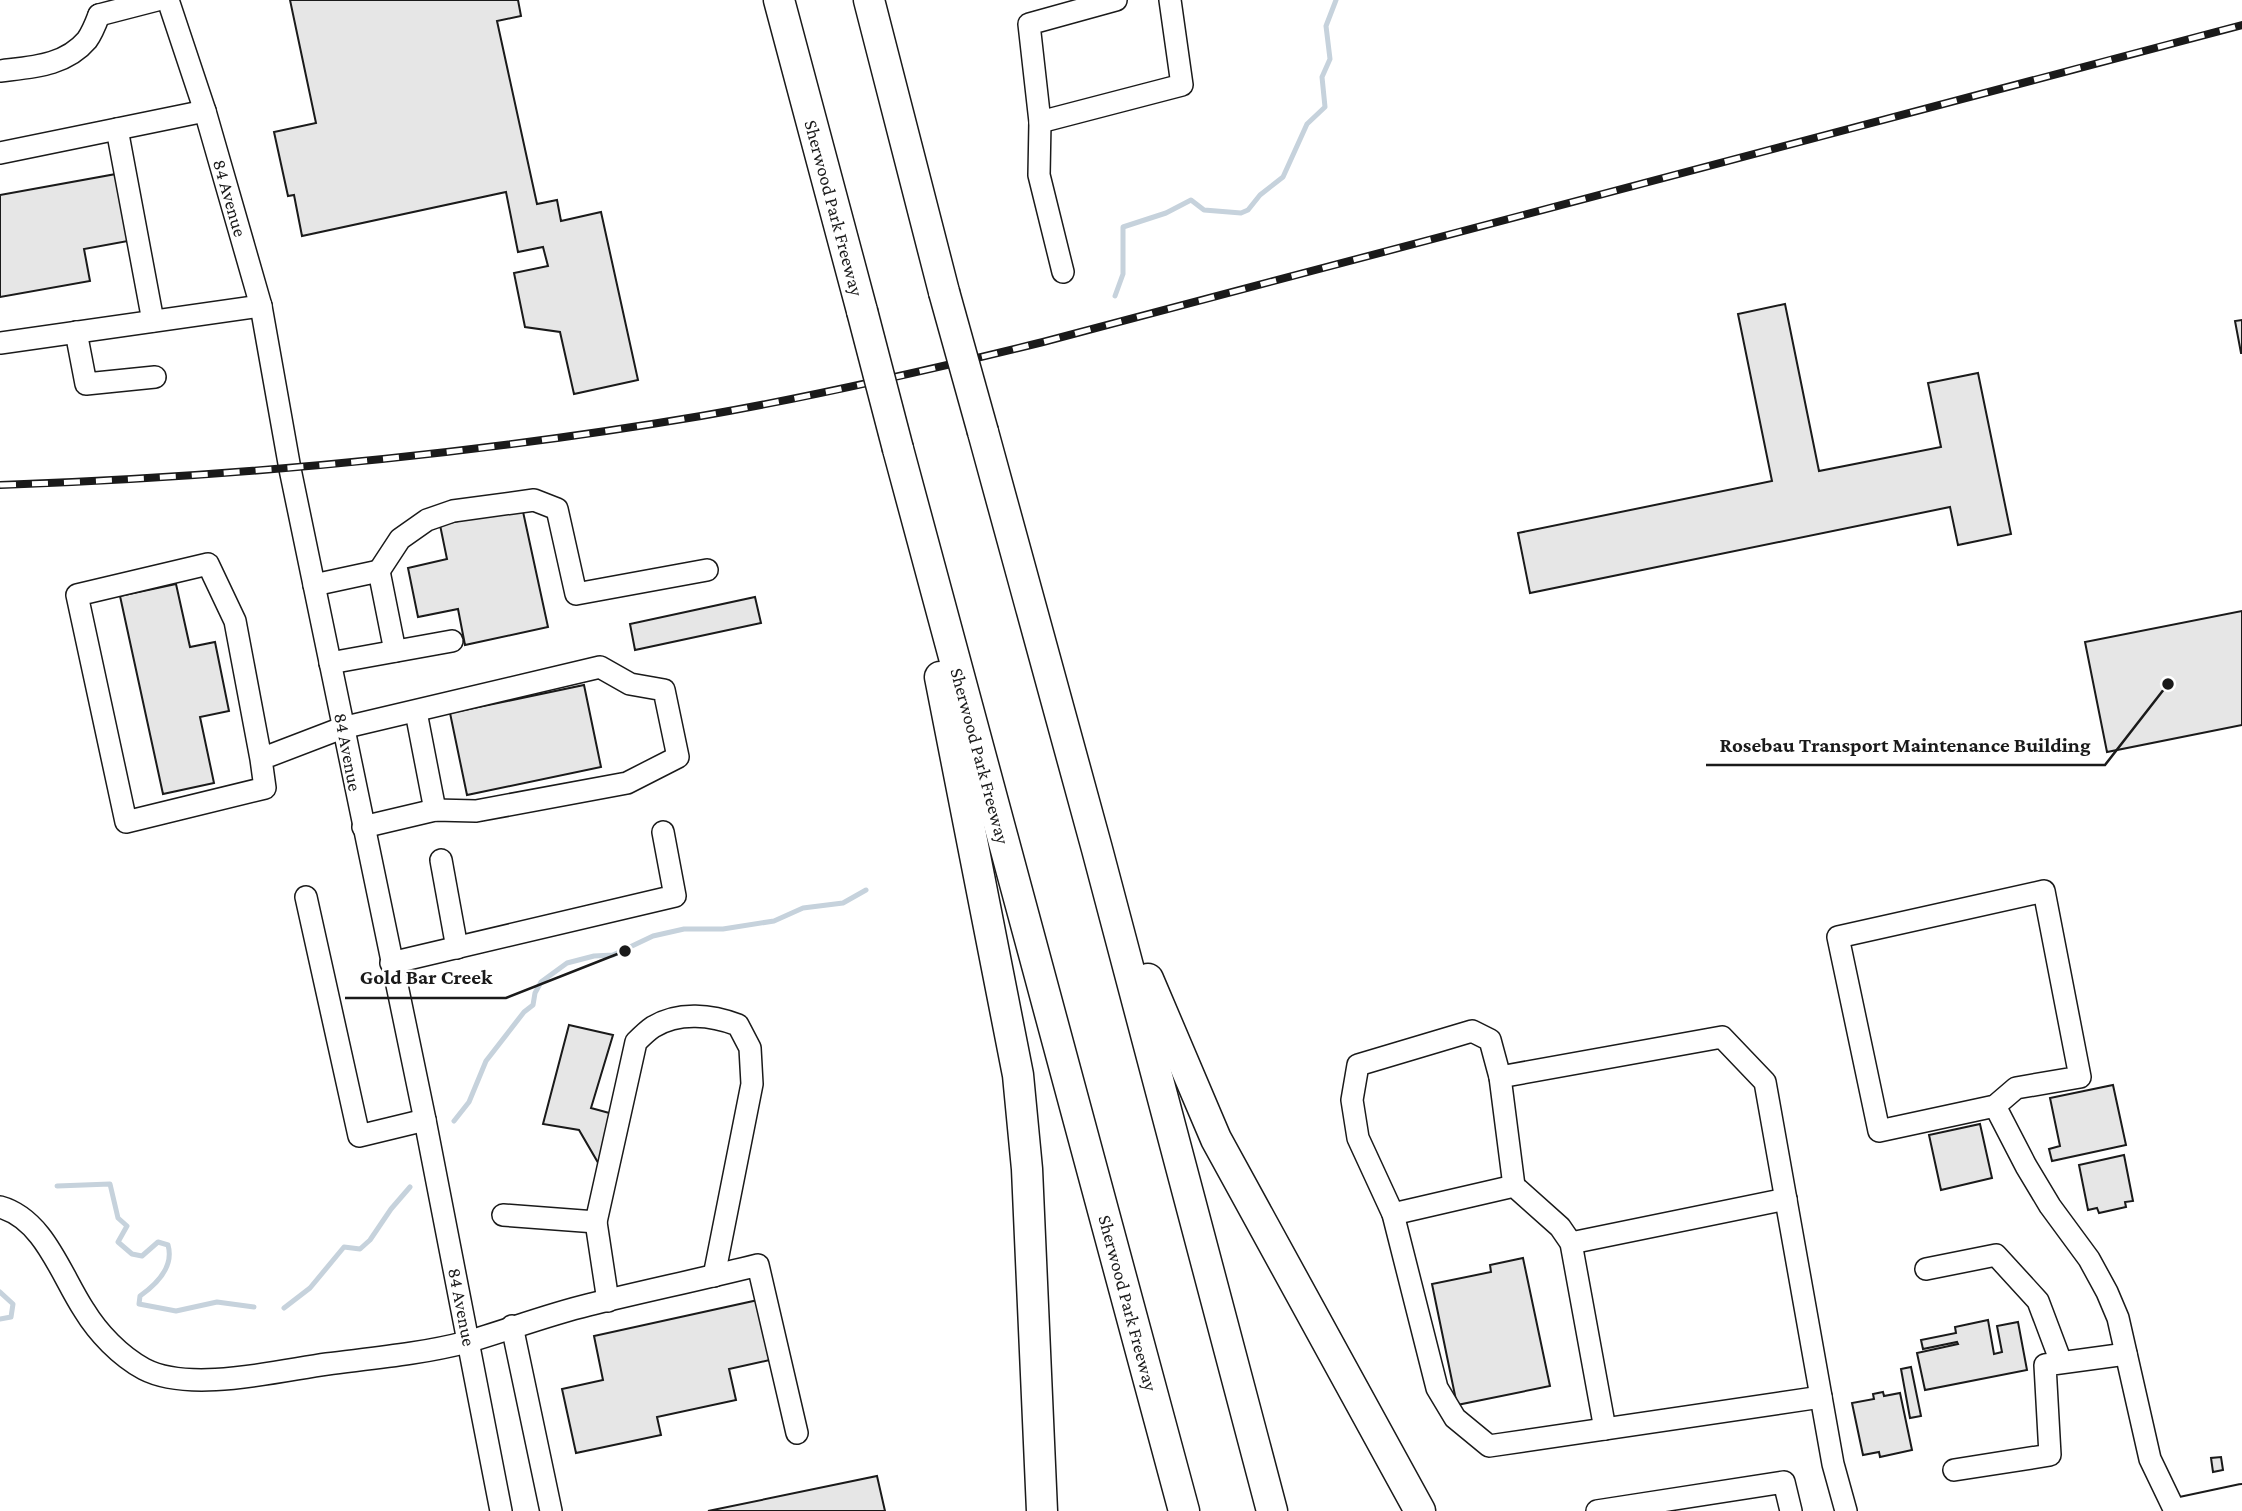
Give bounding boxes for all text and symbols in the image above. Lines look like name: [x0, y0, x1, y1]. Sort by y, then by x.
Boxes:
street label: Sherwood Park Freeway: [800, 118, 868, 299]
street label: 84 Avenue: [209, 157, 251, 239]
street label: Sherwood Park Freeway: [946, 666, 1014, 847]
street label: 84 Avenue: [330, 711, 366, 793]
callout: Rosebau Transport Maintenance Building: [1706, 723, 2105, 765]
text: Rosebau Transport Maintenance Building: [1719, 733, 2091, 757]
callout: Gold Bar Creek: [345, 956, 506, 998]
text: Gold Bar Creek: [360, 965, 493, 989]
street label: Sherwood Park Freeway: [1094, 1213, 1162, 1394]
street label: 84 Avenue: [444, 1266, 480, 1348]

